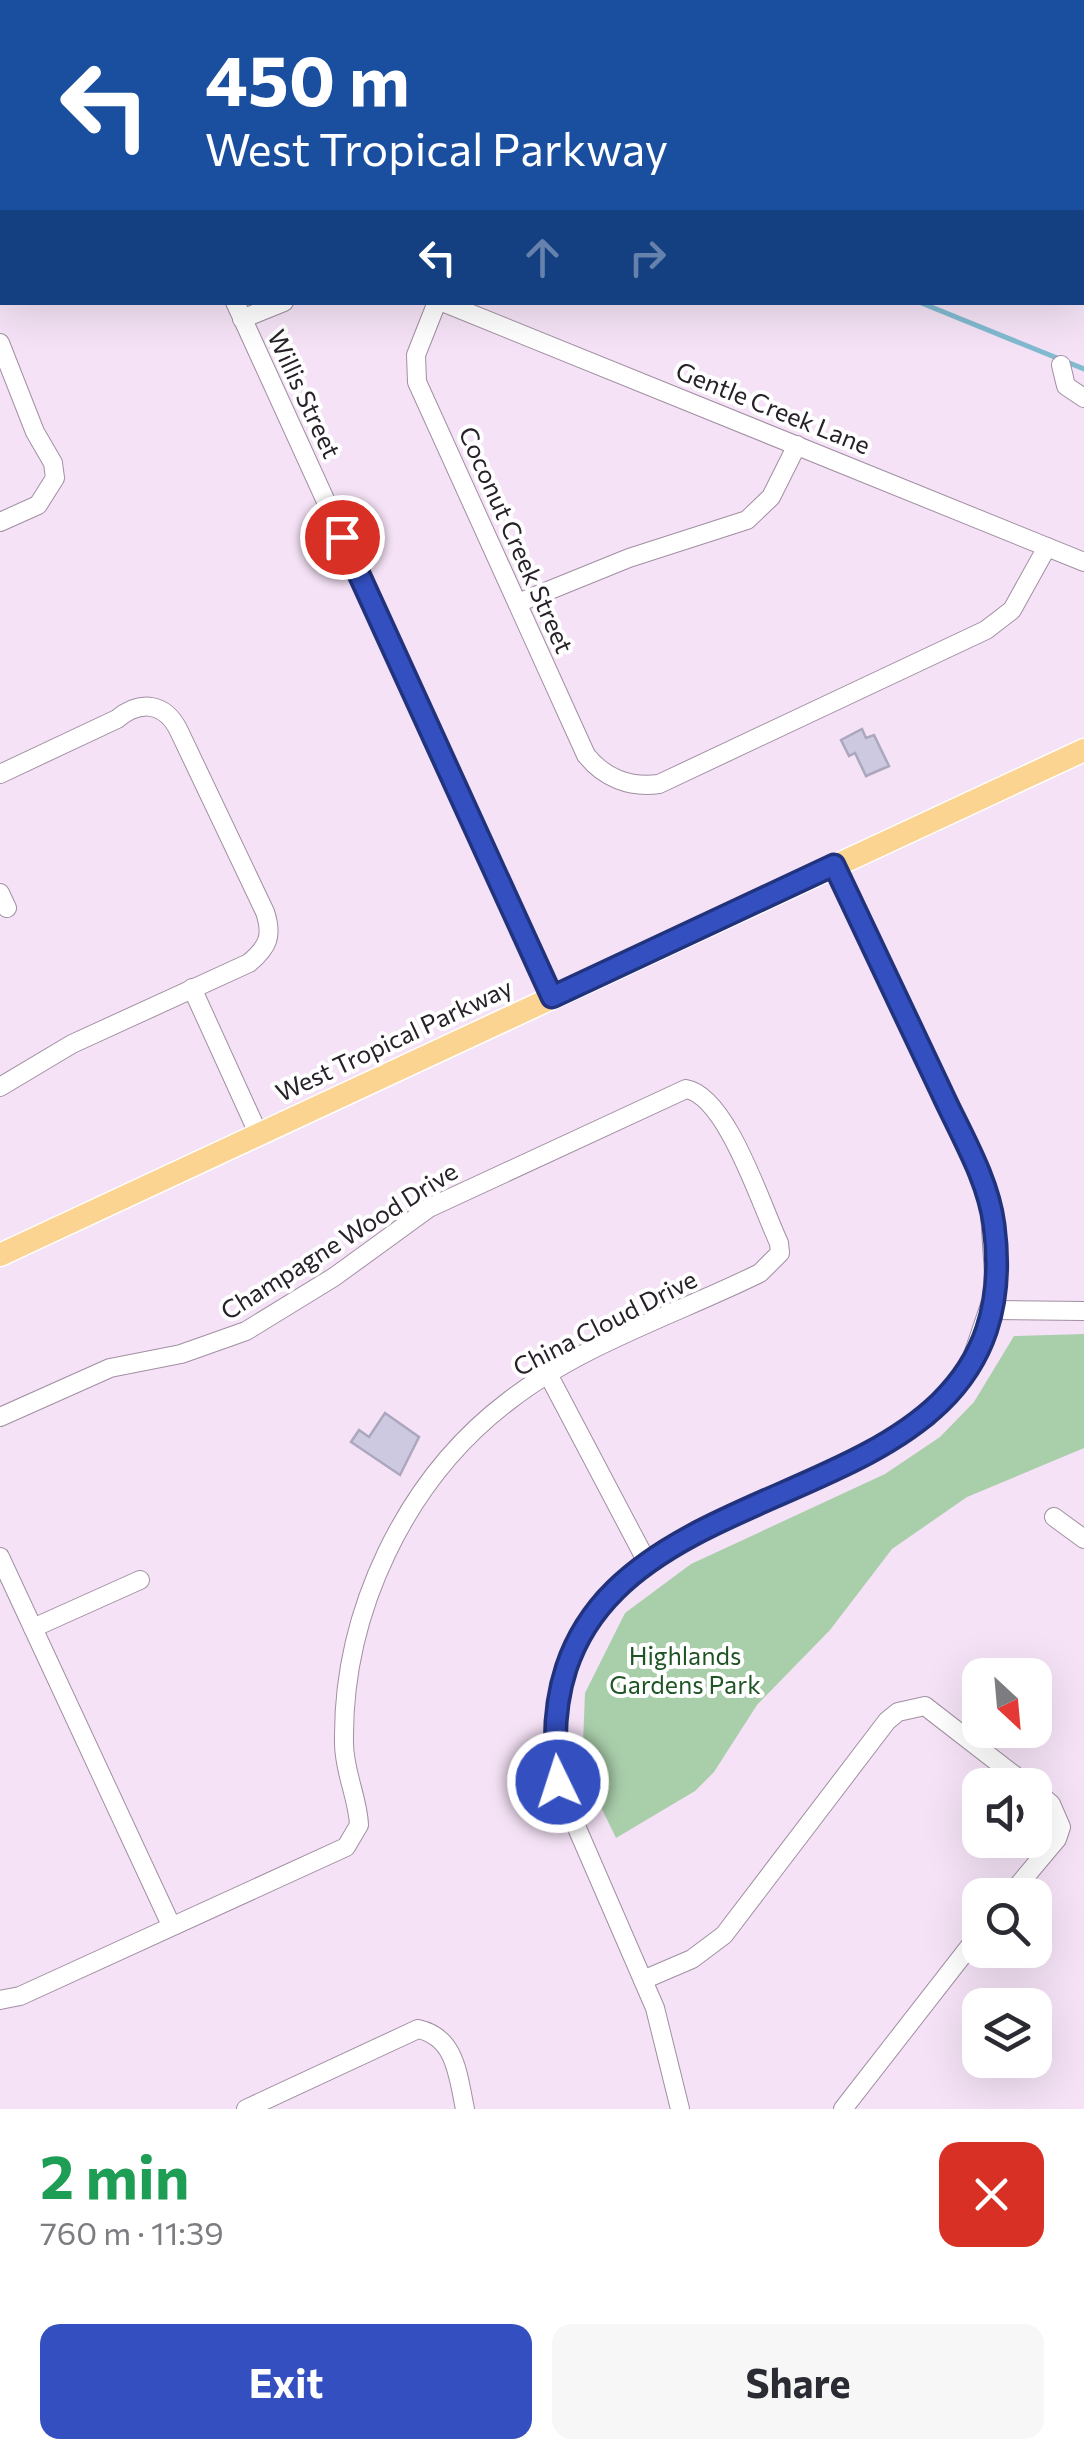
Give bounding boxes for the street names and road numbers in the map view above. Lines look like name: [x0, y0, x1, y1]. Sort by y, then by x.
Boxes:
street label: Willis Street: [262, 325, 348, 462]
street label: Gentle Creek Lane: [672, 354, 875, 460]
street label: Coconut Creek Street: [453, 422, 580, 657]
street label: West Tropical Parkway: [271, 971, 517, 1107]
street label: Champagne Wood Drive: [215, 1155, 462, 1325]
street label: China Cloud Drive: [508, 1263, 701, 1381]

